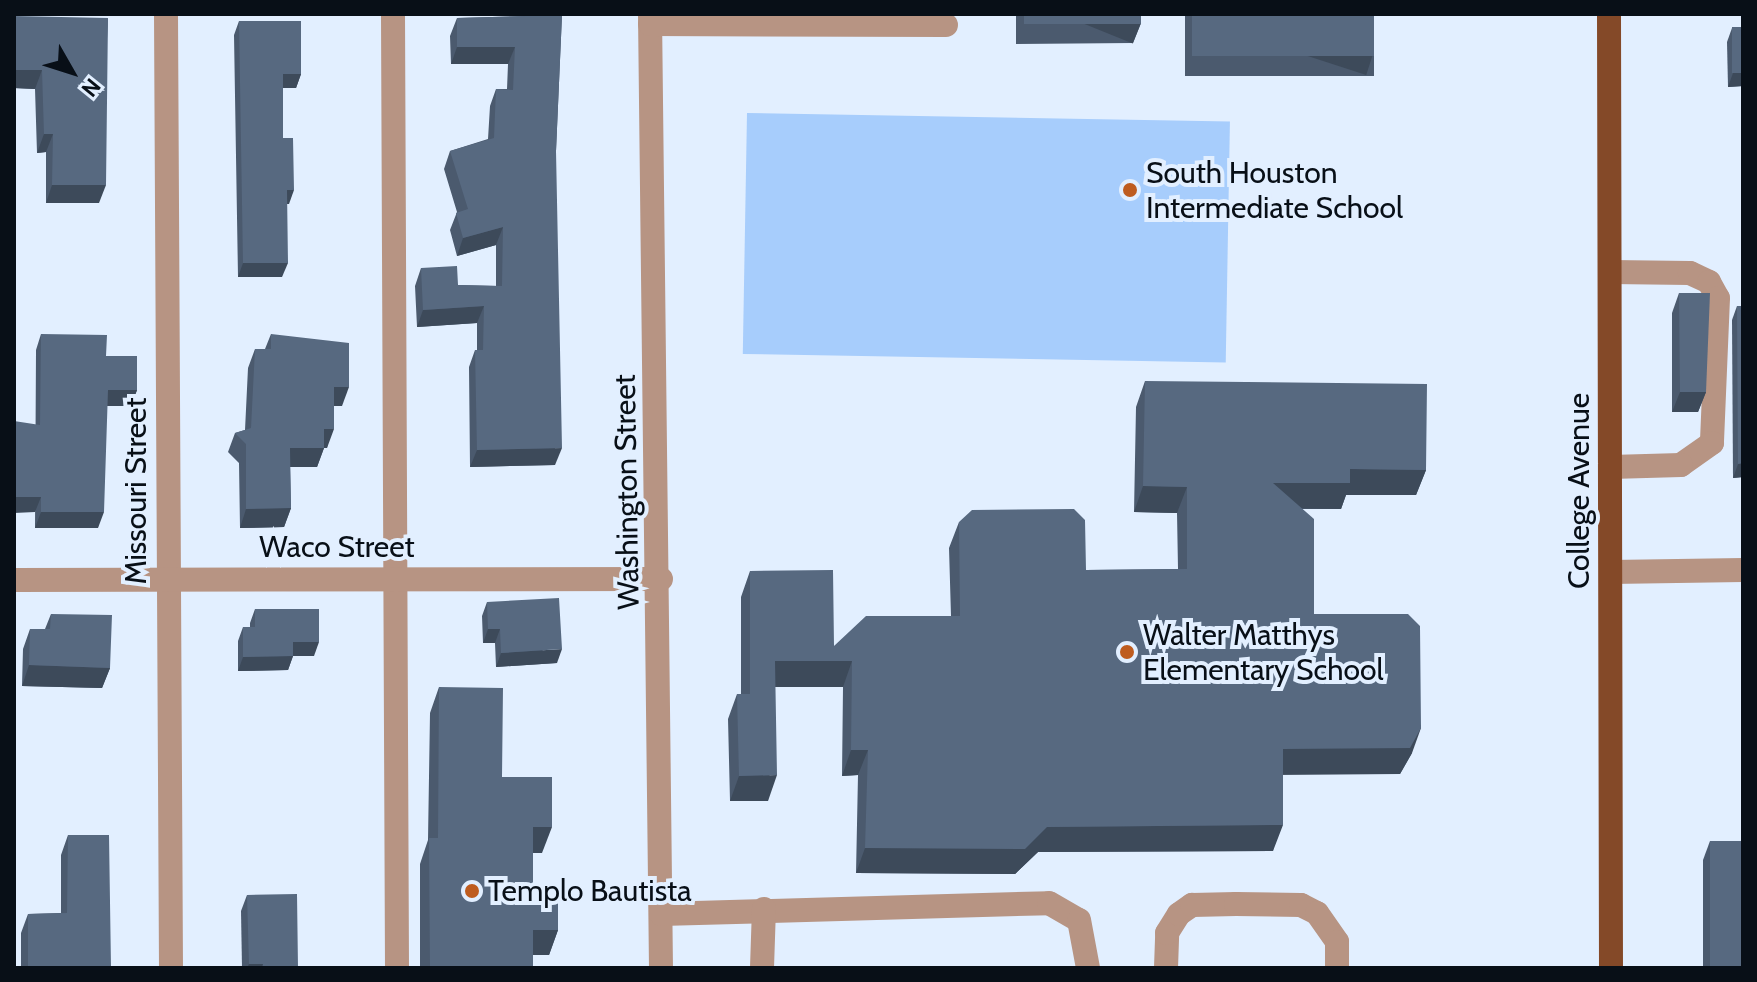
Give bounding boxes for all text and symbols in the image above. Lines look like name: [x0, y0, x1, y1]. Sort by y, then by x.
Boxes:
north arrow: [32, 32, 112, 112]
text: N: [76, 73, 106, 102]
place label: South Houston Intermediate School: [1146, 155, 1403, 226]
marker: South Houston Intermediate School: [1121, 181, 1139, 199]
street label: Washington Street: [607, 374, 647, 610]
street label: College Avenue: [1561, 393, 1597, 589]
street label: Missouri Street: [118, 397, 154, 585]
street label: Waco Street: [259, 529, 415, 565]
place label: Walter Matthys Elementary School: [1143, 617, 1383, 688]
marker: Walter Matthys Elementary School: [1118, 643, 1136, 661]
place label: Templo Bautista: [488, 873, 692, 909]
marker: Templo Bautista: [463, 882, 481, 900]

